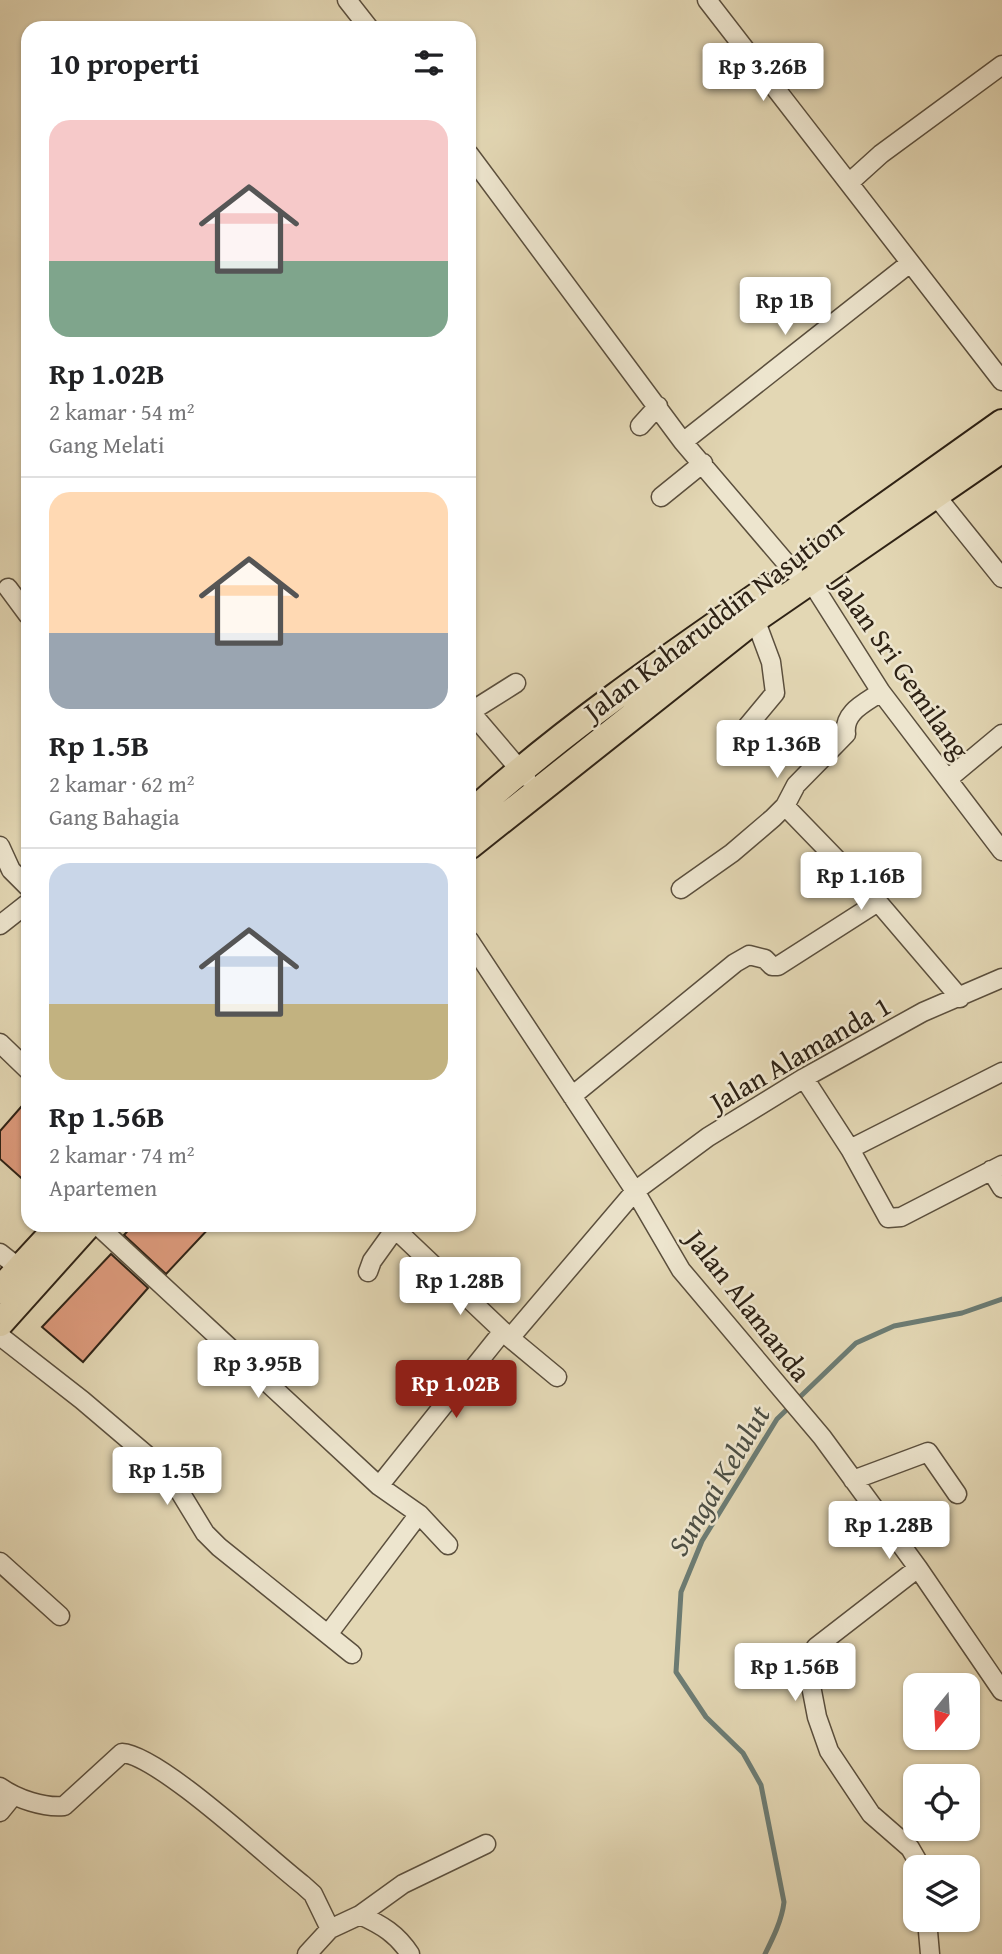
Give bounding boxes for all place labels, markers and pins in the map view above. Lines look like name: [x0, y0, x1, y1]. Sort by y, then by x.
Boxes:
pin: Rp 3.26B: [691, 43, 835, 103]
pin: Rp 1B: [736, 278, 834, 337]
pin: Rp 1.36B: [705, 720, 849, 780]
pin: Rp 1.16B: [789, 852, 933, 912]
pin: Rp 1.28B: [388, 1258, 532, 1317]
pin: Rp 3.95B: [186, 1340, 330, 1400]
pin: Rp 1.02B: [384, 1360, 528, 1420]
pin: Rp 1.5B: [102, 1448, 232, 1507]
pin: Rp 1.28B: [817, 1502, 961, 1561]
pin: Rp 1.56B: [723, 1644, 867, 1703]

